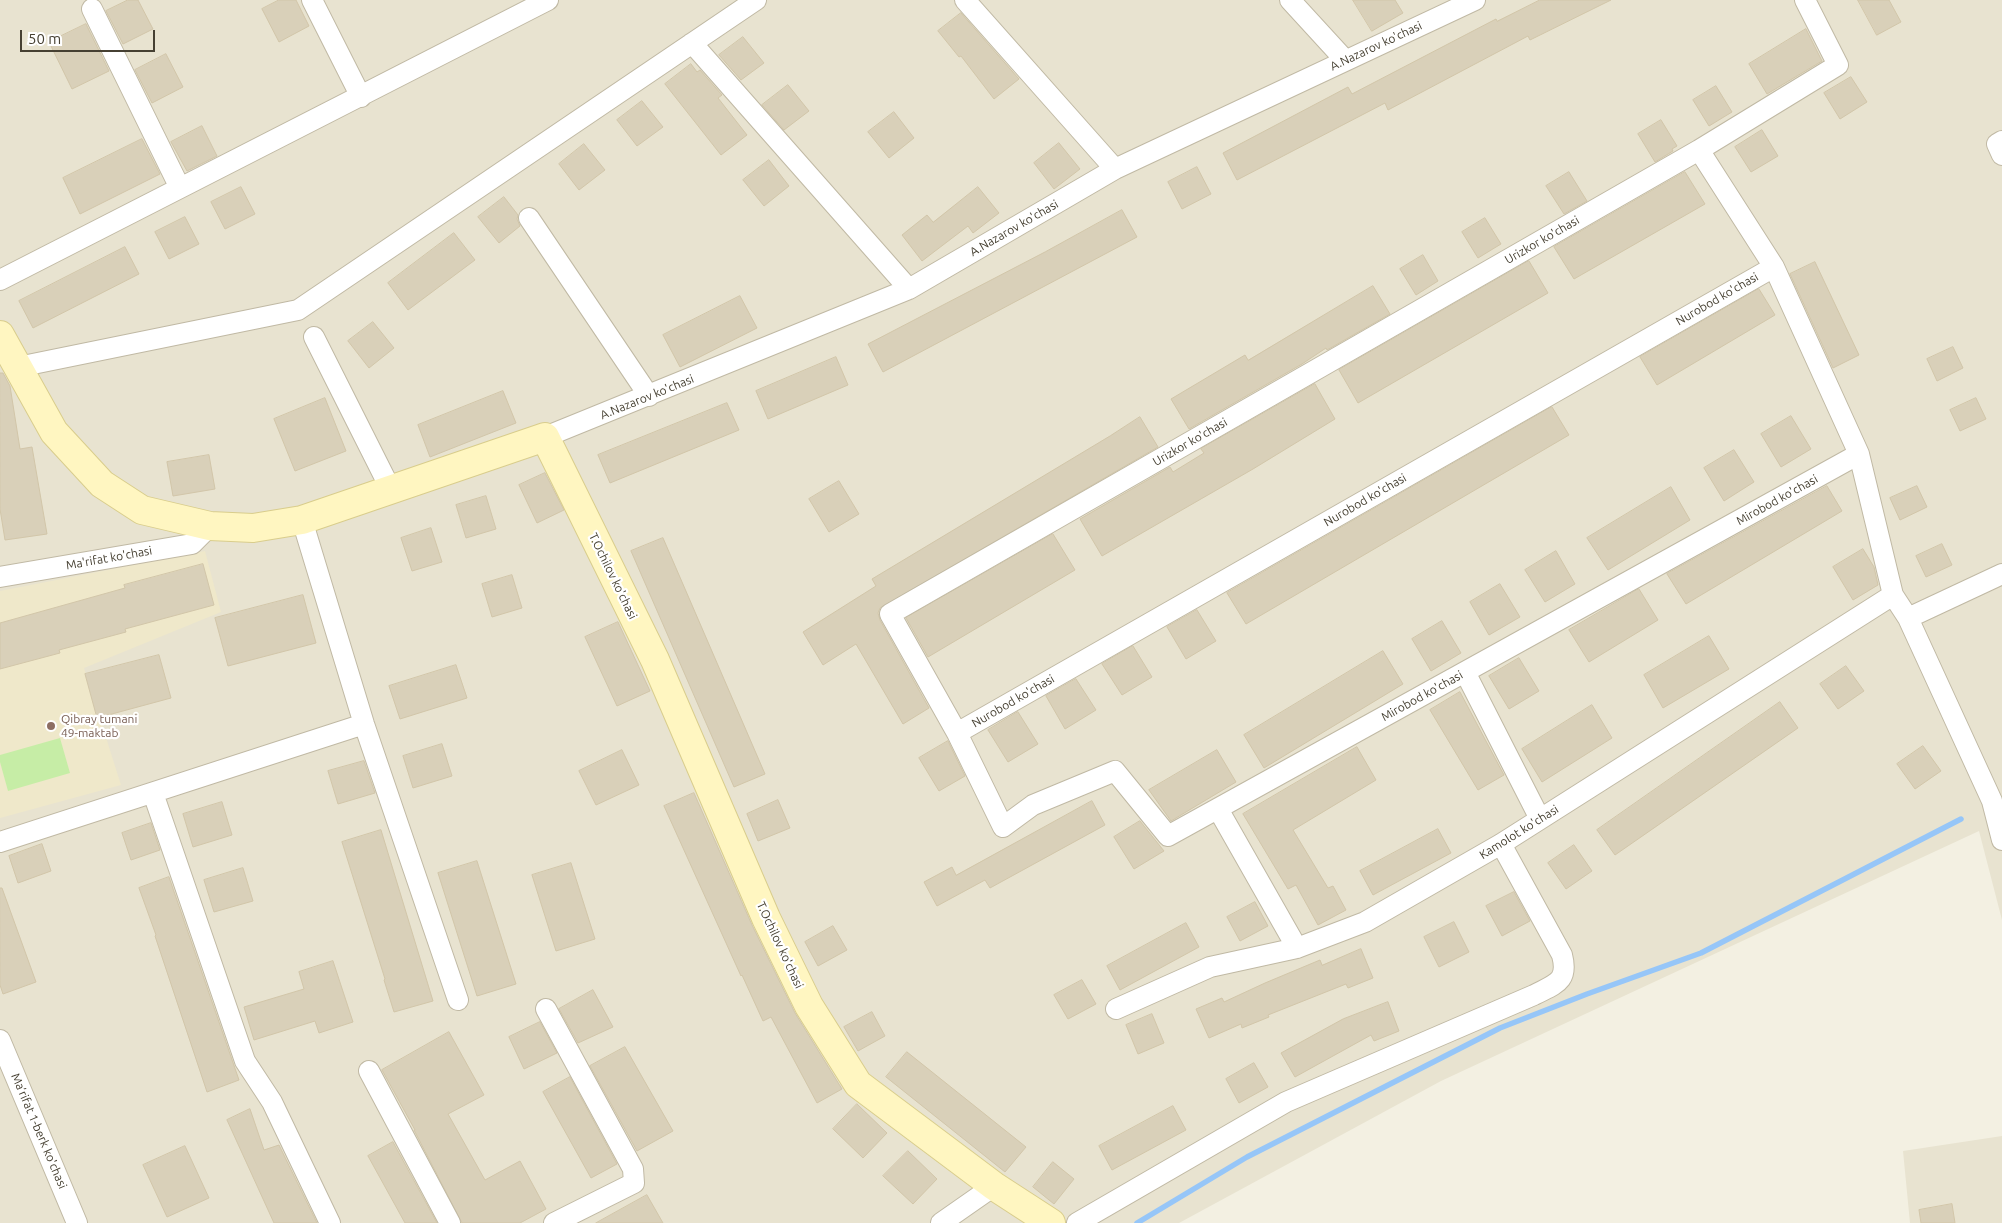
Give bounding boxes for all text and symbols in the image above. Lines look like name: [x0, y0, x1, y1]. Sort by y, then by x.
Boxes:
street label: A.Nazarov ko'chasi: [1328, 18, 1424, 74]
scale bar: [22, 20, 158, 52]
text: 50 m: [28, 30, 61, 47]
street label: A.Nazarov ko'chasi: [967, 197, 1061, 259]
street label: Urizkor ko'chasi: [1502, 213, 1582, 267]
street label: Nurobod ko'chasi: [1673, 270, 1761, 328]
street label: A.Nazarov ko'chasi: [598, 372, 696, 422]
street label: Urizkor ko'chasi: [1150, 415, 1230, 469]
street label: Nurobod ko'chasi: [1321, 471, 1409, 529]
street label: Mirobod ko'chasi: [1734, 472, 1820, 528]
street label: T.Ochilov ko'chasi: [586, 531, 640, 621]
street label: Ma'rifat ko'chasi: [65, 543, 153, 573]
street label: Mirobod ko'chasi: [1379, 668, 1465, 724]
street label: Nurobod ko'chasi: [969, 672, 1057, 730]
place label: Qibray tumani 49-maktab: [61, 712, 137, 740]
marker: Qibray tumani 49-maktab: [45, 720, 57, 732]
street label: Kamolot ko'chasi: [1477, 802, 1561, 862]
street label: T.Ochilov ko'chasi: [754, 899, 806, 991]
street label: Ma’rifat 1-berk ko'chasi: [8, 1071, 70, 1191]

